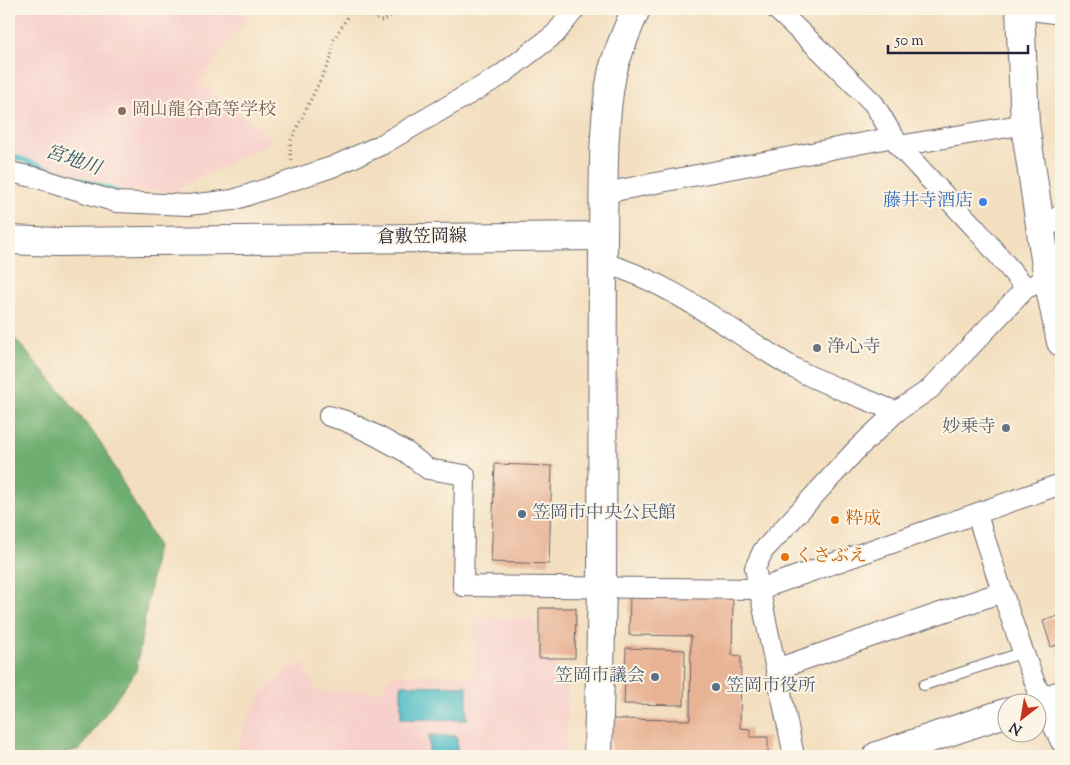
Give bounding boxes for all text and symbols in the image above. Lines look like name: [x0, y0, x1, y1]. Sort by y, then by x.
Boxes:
scale bar: [888, 22, 1028, 54]
text: 50 m: [894, 31, 924, 52]
place label: 岡山龍谷高等学校: [132, 98, 276, 124]
marker: 岡山龍谷高等学校: [116, 105, 128, 117]
water label: 宮地川: [42, 139, 106, 184]
place label: 藤井寺酒店: [883, 189, 973, 215]
marker: 藤井寺酒店: [977, 196, 989, 208]
street label: 倉敷笠岡線: [377, 224, 467, 252]
place label: 浄心寺: [827, 335, 881, 361]
marker: 浄心寺: [811, 342, 823, 354]
place label: 妙乗寺: [942, 415, 996, 441]
marker: 妙乗寺: [1000, 422, 1012, 434]
place label: 笠岡市中央公民館: [532, 501, 676, 527]
place label: 粋成: [845, 507, 881, 533]
marker: 笠岡市中央公民館: [516, 508, 528, 520]
marker: 粋成: [829, 514, 841, 526]
place label: くさぶえ: [795, 544, 867, 570]
marker: くさぶえ: [779, 551, 791, 563]
place label: 笠岡市議会: [555, 664, 645, 690]
marker: 笠岡市議会: [649, 671, 661, 683]
place label: 笠岡市役所: [726, 674, 816, 700]
marker: 笠岡市役所: [710, 681, 722, 693]
north arrow: [998, 692, 1048, 742]
text: N: [1006, 716, 1026, 739]

